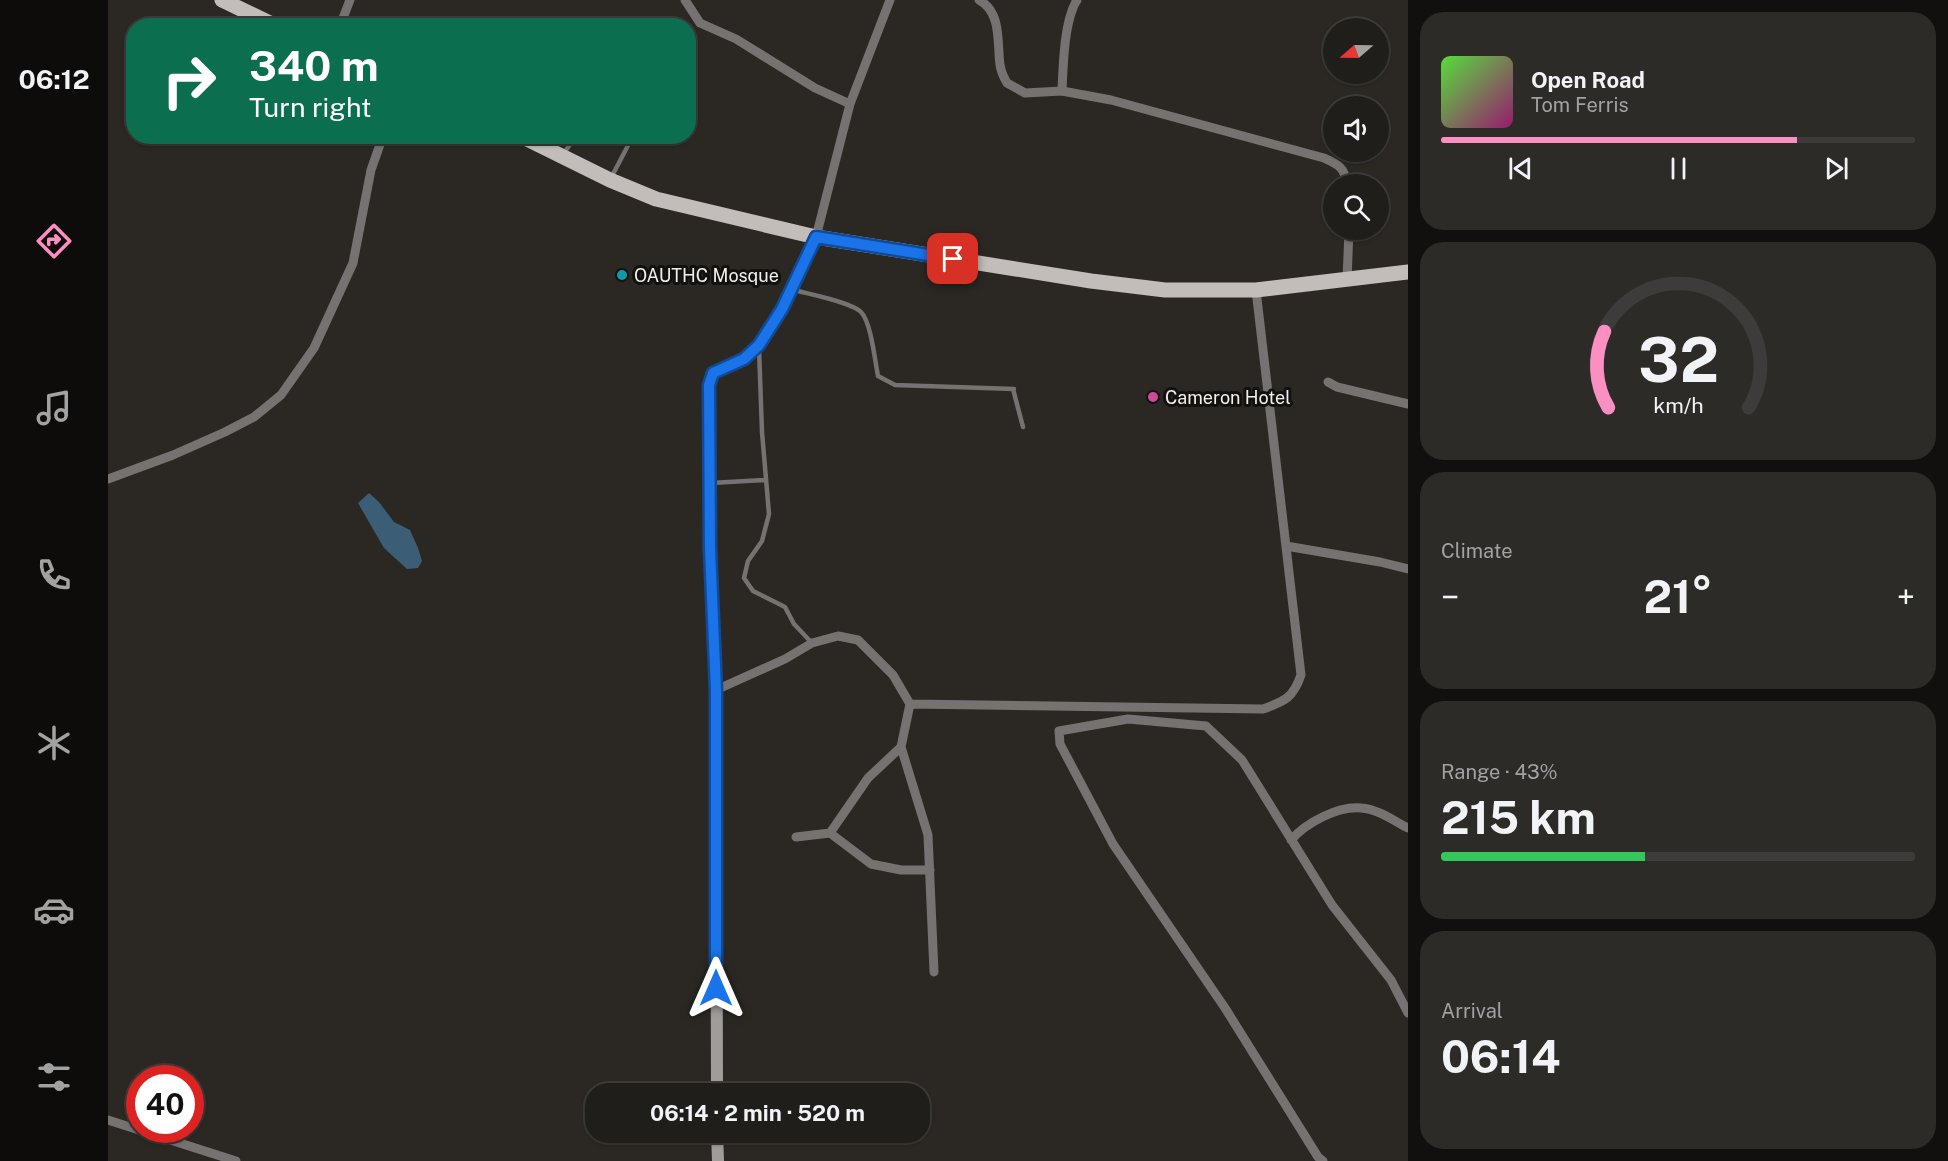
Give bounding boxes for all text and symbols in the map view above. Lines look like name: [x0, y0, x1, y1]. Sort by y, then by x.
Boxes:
north arrow: [1323, 18, 1389, 84]
map controls: [1323, 18, 1389, 240]
text: 340 m: [249, 41, 379, 90]
icon: right: [150, 42, 228, 120]
text: 06:12: [18, 63, 90, 95]
text: Open Road: [1531, 67, 1645, 93]
text: Turn right: [249, 91, 372, 123]
text: Tom Ferris: [1531, 93, 1629, 117]
button: sound: [1323, 96, 1389, 162]
icon: previous: [1504, 152, 1537, 185]
icon: pause: [1662, 152, 1695, 185]
icon: next: [1820, 152, 1853, 185]
button: search: [1323, 174, 1389, 240]
icon: directions: [33, 220, 75, 262]
pin: [927, 233, 978, 284]
icon: arrive: [936, 242, 969, 275]
place label: OAUTHC Mosque: [634, 265, 779, 286]
marker: OAUTHC Mosque: [615, 268, 629, 282]
text: 32: [1637, 323, 1719, 396]
icon: music: [33, 387, 75, 429]
place label: Cameron Hotel: [1165, 387, 1291, 408]
marker: Cameron Hotel: [1146, 390, 1160, 404]
text: km/h: [1653, 393, 1703, 418]
text: Climate: [1441, 539, 1513, 563]
icon: phone: [33, 554, 75, 596]
text: 21°: [1643, 570, 1713, 623]
text: −: [1441, 578, 1459, 616]
text: +: [1897, 578, 1915, 616]
icon: climate: [33, 722, 75, 764]
text: Range · 43%: [1441, 760, 1558, 784]
text: 215 km: [1441, 791, 1596, 844]
icon: car: [33, 889, 75, 931]
position arrow: [684, 956, 748, 1020]
text: Arrival: [1441, 999, 1503, 1023]
text: 06:14: [1441, 1030, 1561, 1083]
icon: filters: [33, 1056, 75, 1098]
speed limit sign: 40: [126, 1065, 204, 1143]
text: 06:14 · 2 min · 520 m: [650, 1100, 865, 1126]

